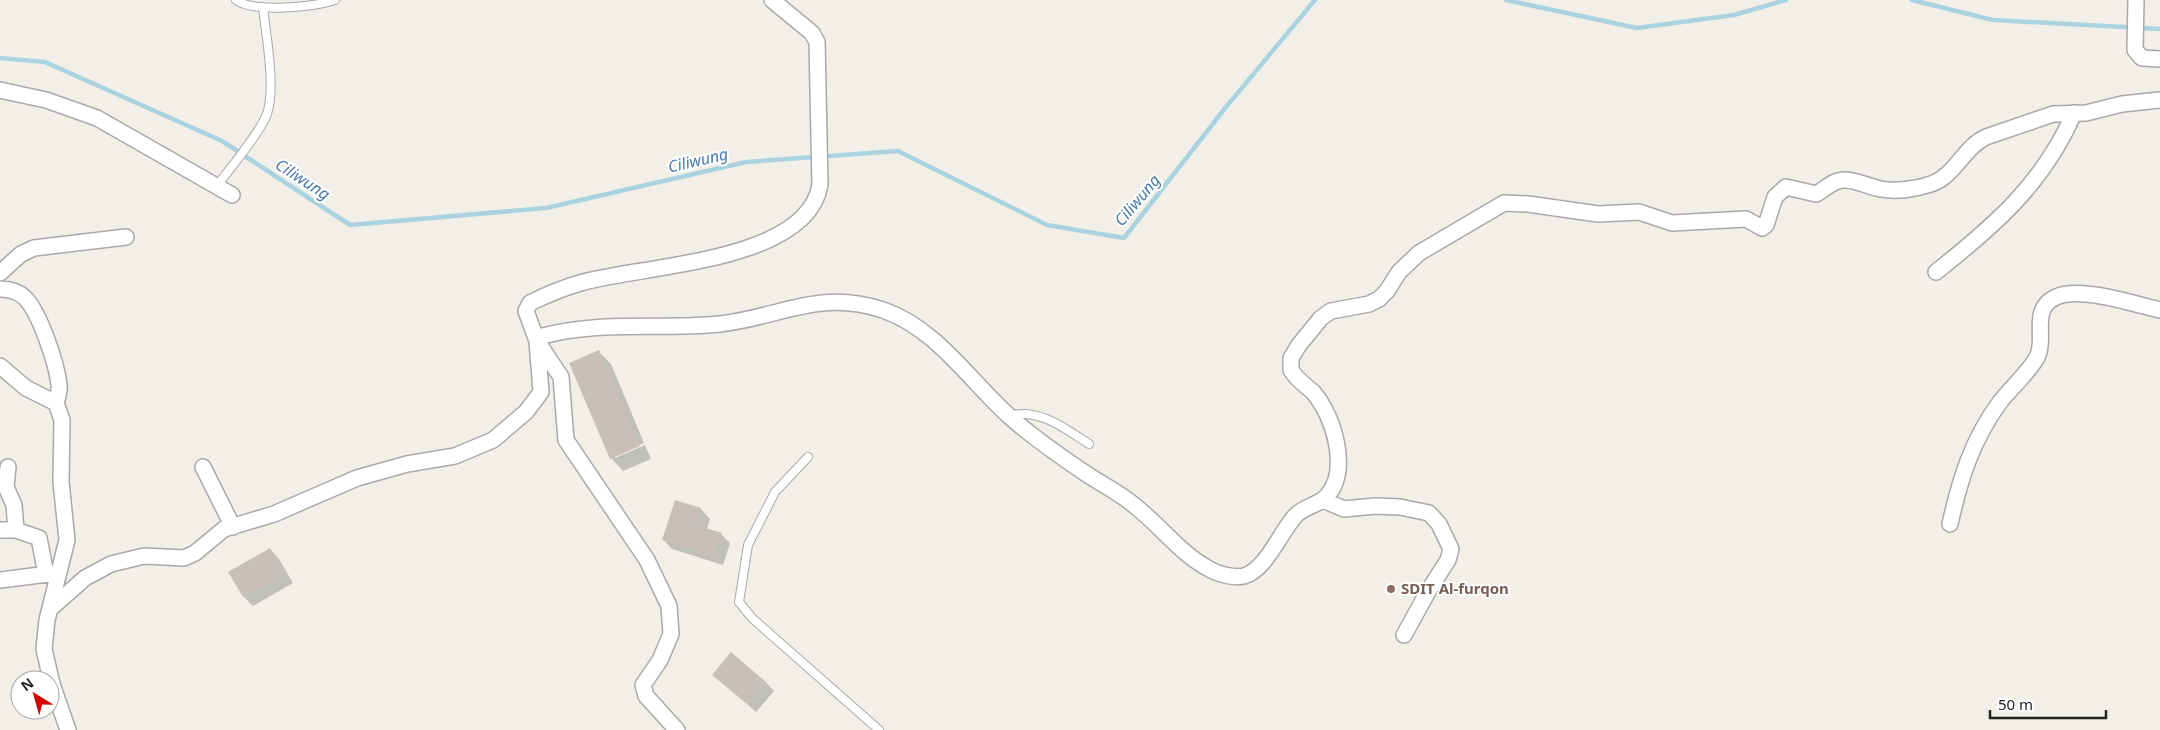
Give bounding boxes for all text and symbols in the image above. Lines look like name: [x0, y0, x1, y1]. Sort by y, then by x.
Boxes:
water label: Ciliwung: [666, 142, 730, 178]
water label: Ciliwung: [271, 153, 335, 205]
water label: Ciliwung: [1109, 170, 1165, 230]
place label: SDIT Al-furqon: [1401, 578, 1509, 598]
marker: SDIT Al-furqon: [1385, 583, 1397, 595]
north arrow: [10, 670, 60, 720]
text: N: [17, 673, 37, 695]
scale bar: [1990, 688, 2106, 720]
text: 50 m: [1998, 694, 2033, 714]

